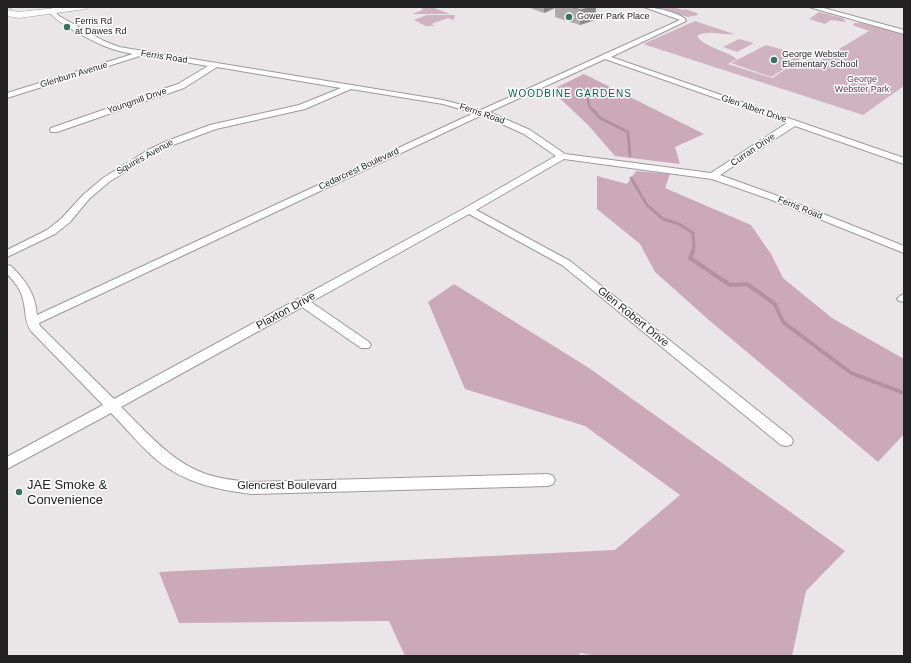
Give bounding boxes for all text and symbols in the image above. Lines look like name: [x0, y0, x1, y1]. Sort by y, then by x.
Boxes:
marker: Gower Park Place: [564, 12, 574, 22]
place label: Gower Park Place: [577, 12, 650, 22]
place label: Ferris Rd at Dawes Rd: [75, 17, 127, 38]
marker: Ferris Rd at Dawes Rd: [62, 22, 72, 32]
street label: Ferris Road: [140, 48, 188, 66]
place label: George Webster Elementary School: [782, 50, 858, 71]
marker: George Webster Elementary School: [769, 55, 779, 65]
street label: Glenburn Avenue: [39, 60, 109, 90]
park label: George Webster Park: [835, 75, 889, 96]
street label: Youngmill Drive: [106, 86, 168, 116]
district label: WOODBINE GARDENS: [508, 88, 632, 100]
street label: Glen Albert Drive: [720, 93, 788, 125]
street label: Ferris Road: [458, 101, 506, 127]
street label: Curran Drive: [729, 131, 777, 169]
street label: Squires Avenue: [115, 137, 175, 177]
street label: Cedarcrest Boulevard: [317, 146, 401, 192]
street label: Ferris Road: [776, 194, 824, 222]
street label: Glen Robert Drive: [595, 284, 671, 350]
street label: Plaxton Drive: [254, 289, 318, 333]
place label: JAE Smoke & Convenience: [27, 477, 107, 508]
street label: Glencrest Boulevard: [237, 479, 337, 493]
marker: JAE Smoke & Convenience: [14, 487, 24, 497]

